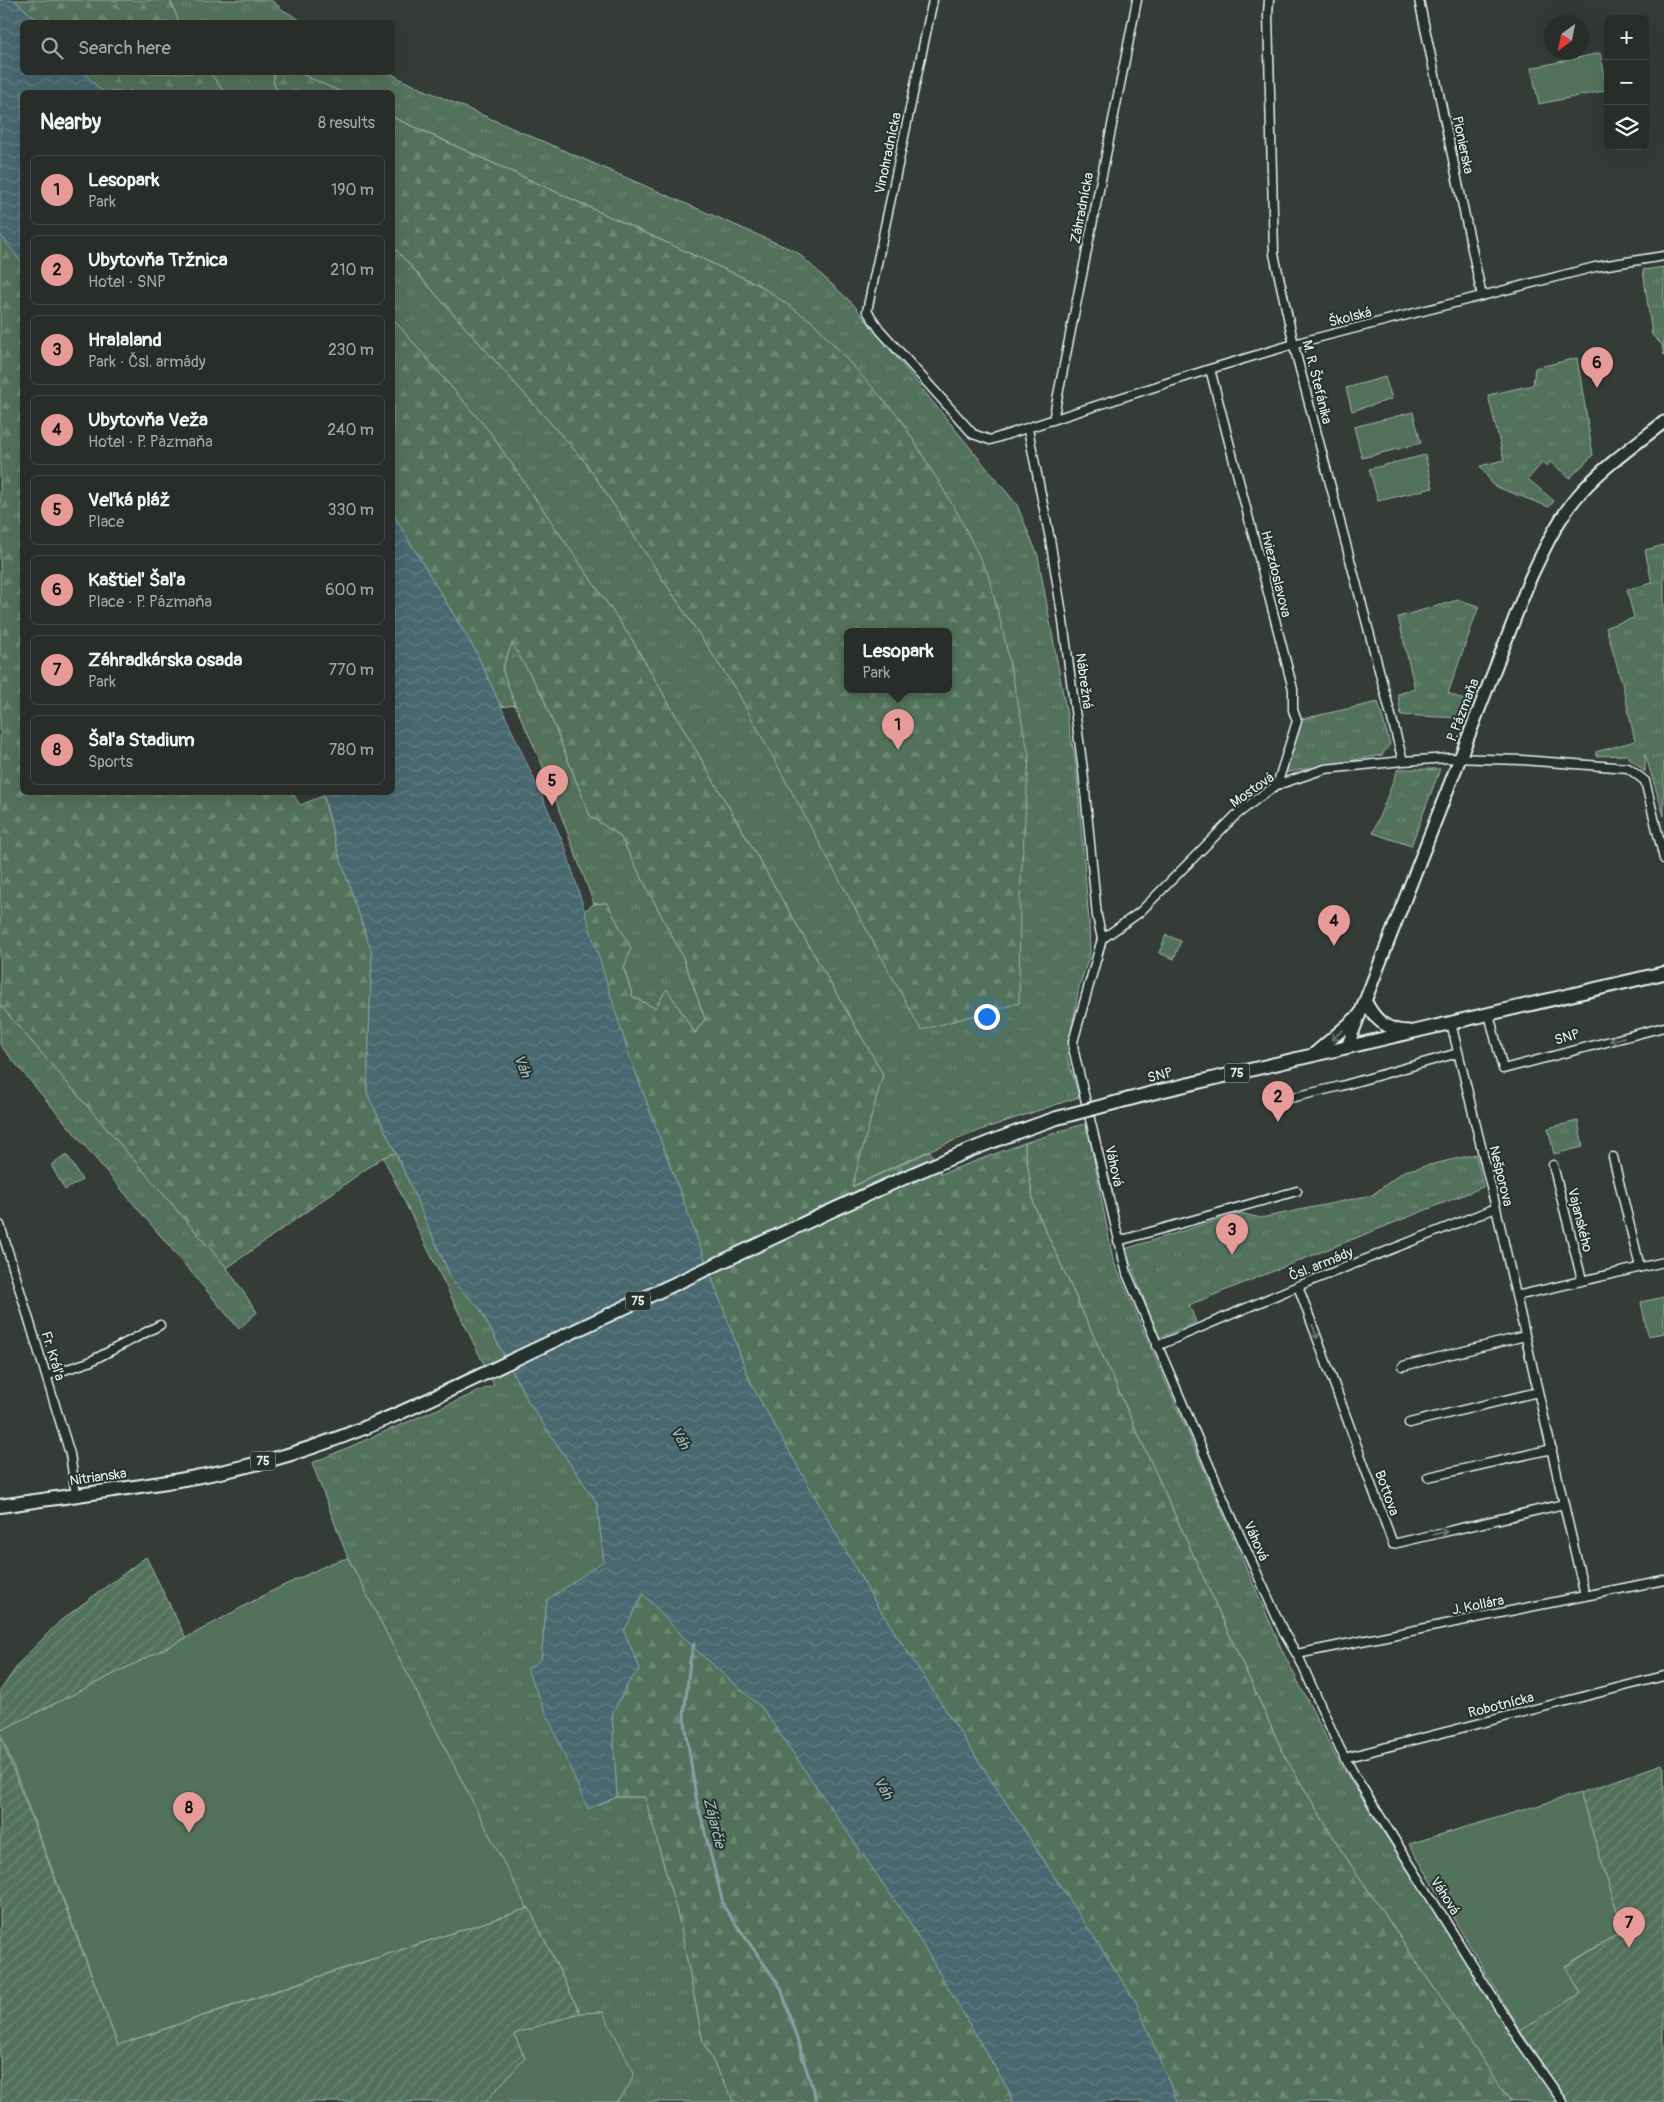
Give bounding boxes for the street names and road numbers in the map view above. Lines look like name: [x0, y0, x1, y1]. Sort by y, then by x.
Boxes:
street label: Vinohradnícka: [871, 111, 905, 195]
street label: Pionierska: [1449, 115, 1477, 175]
street label: Záhradnícka: [1067, 171, 1097, 245]
street label: Školská: [1327, 303, 1373, 331]
street label: M. R. Štefánika: [1298, 338, 1337, 426]
street label: Hviezdoslavova: [1257, 529, 1295, 619]
street label: Nábrežná: [1072, 652, 1096, 710]
street label: P. Pázmaňa: [1443, 676, 1483, 744]
street label: Mostová: [1227, 769, 1277, 811]
street label: SNP: [1553, 1025, 1582, 1048]
street label: SNP: [1146, 1064, 1175, 1086]
road number: 75: [1224, 1064, 1250, 1082]
street label: Váhová: [1101, 1144, 1127, 1188]
street label: Nešporova: [1485, 1144, 1517, 1208]
street label: Vajanského: [1564, 1186, 1596, 1254]
street label: Čsl. armády: [1286, 1242, 1356, 1285]
road number: 75: [626, 1292, 650, 1310]
street label: Fr. Kráľa: [37, 1329, 69, 1383]
road number: 75: [250, 1452, 276, 1470]
street label: Nitrianska: [68, 1465, 128, 1489]
street label: Bottova: [1371, 1468, 1403, 1518]
street label: Váhová: [1240, 1518, 1272, 1564]
street label: J. Kollára: [1450, 1592, 1506, 1618]
street label: Robotnícka: [1466, 1689, 1536, 1721]
street label: Váhová: [1427, 1874, 1463, 1918]

